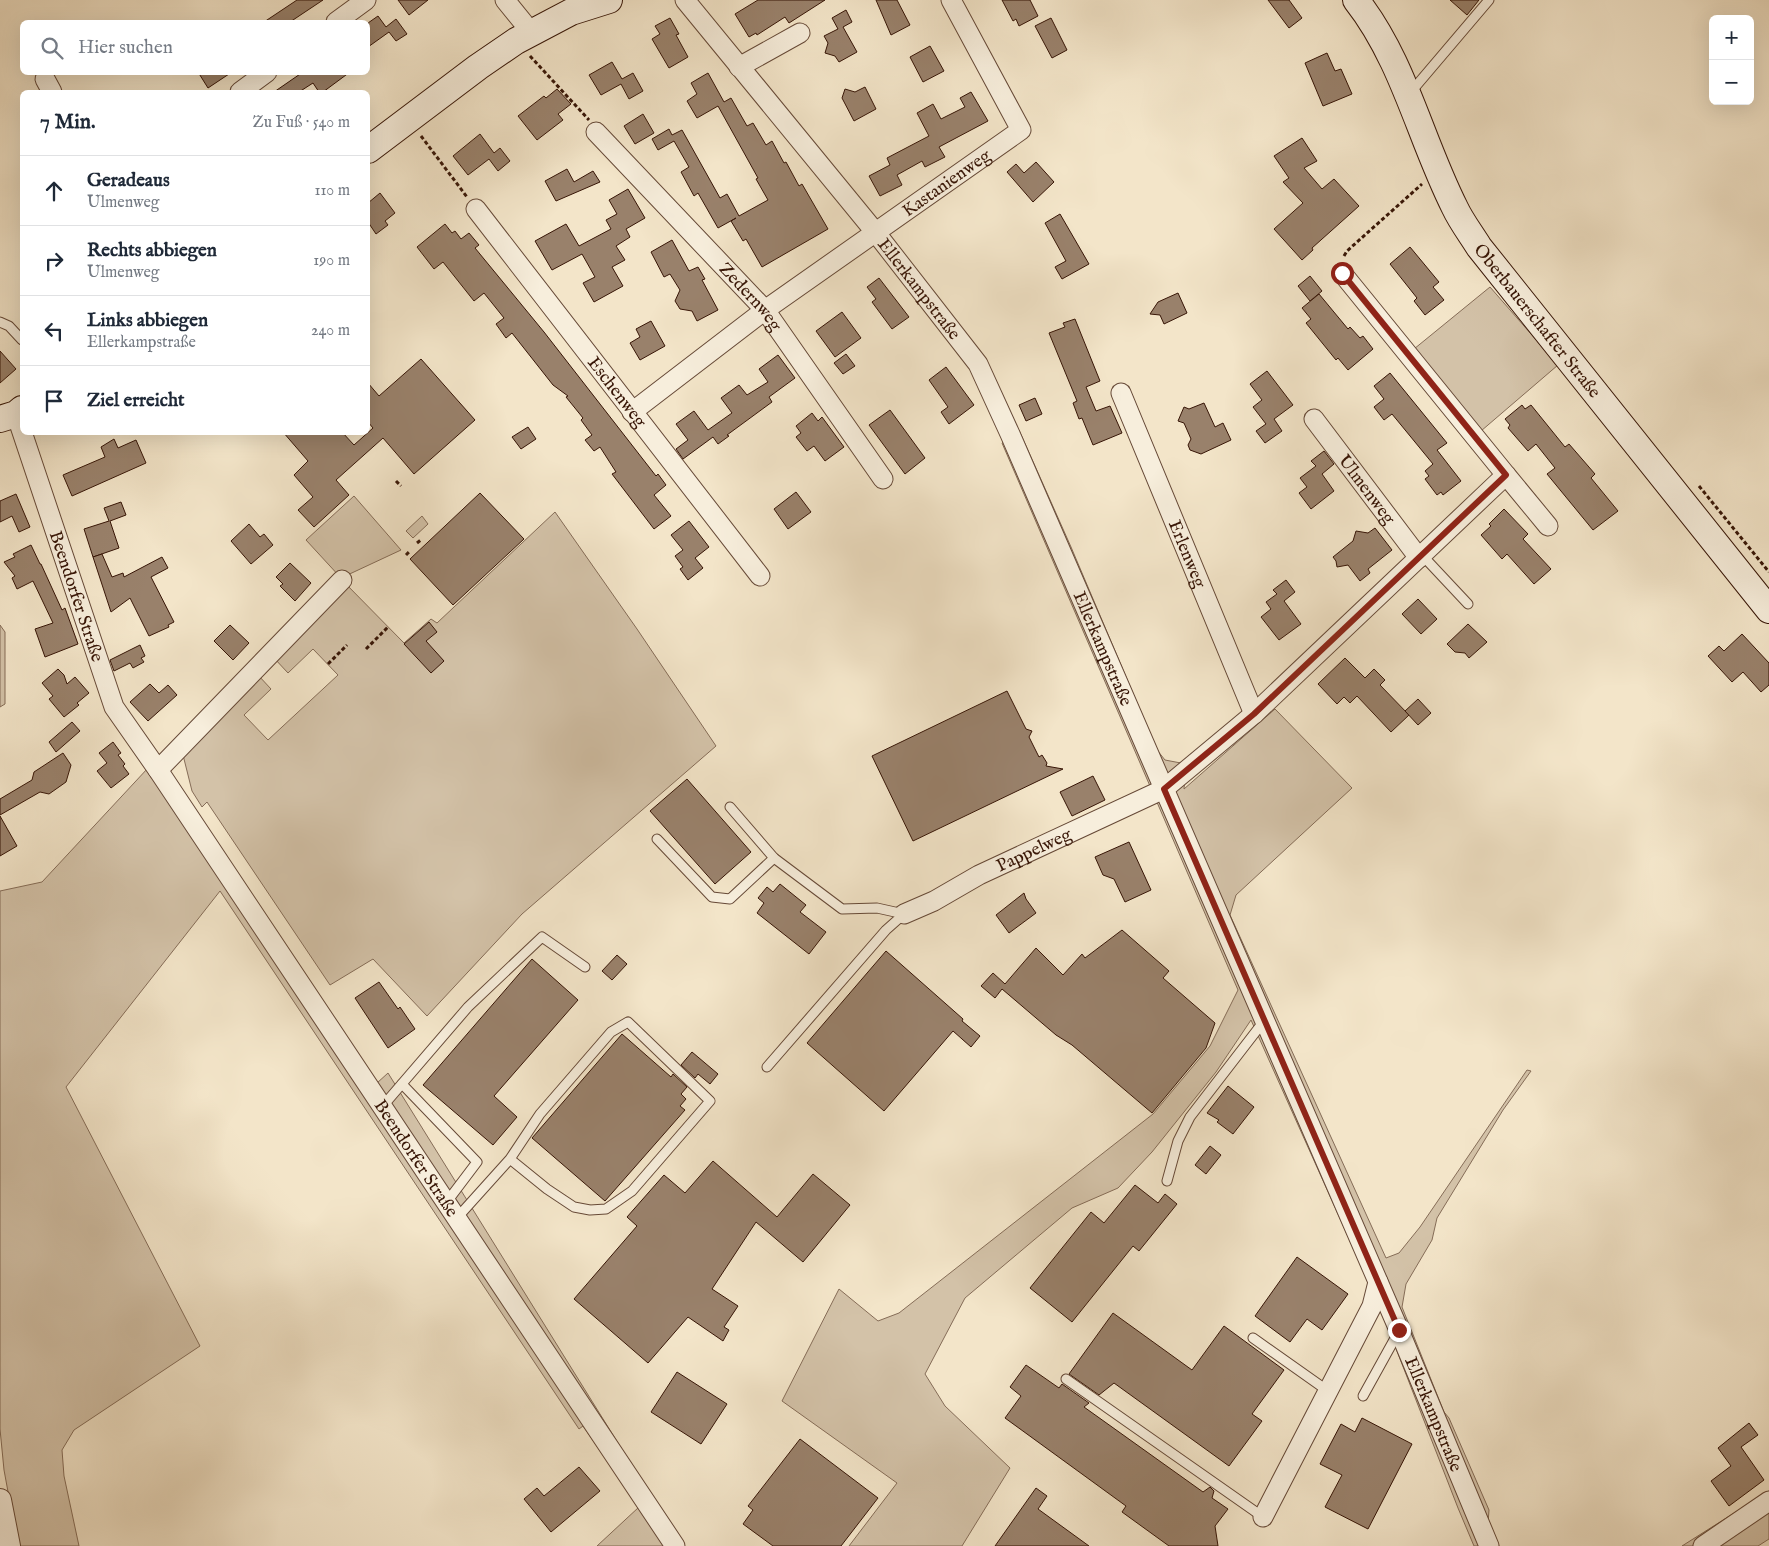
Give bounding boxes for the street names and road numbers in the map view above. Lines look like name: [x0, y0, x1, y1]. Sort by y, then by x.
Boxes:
street label: Kastanienweg: [898, 145, 996, 223]
street label: Ellerkampstraße: [872, 234, 965, 345]
street label: Oberbauerschafter Straße: [1468, 240, 1605, 403]
street label: Zedernweg: [713, 258, 786, 336]
street label: Eschenweg: [582, 353, 651, 433]
street label: Ulmenweg: [1332, 451, 1400, 530]
street label: Erlenweg: [1162, 517, 1211, 592]
street label: Beendorfer Straße: [43, 528, 108, 665]
street label: Ellerkampstraße: [1067, 588, 1137, 710]
street label: Pappelweg: [993, 823, 1076, 878]
street label: Beendorfer Straße: [368, 1096, 463, 1222]
street label: Ellerkampstraße: [1398, 1353, 1467, 1476]

